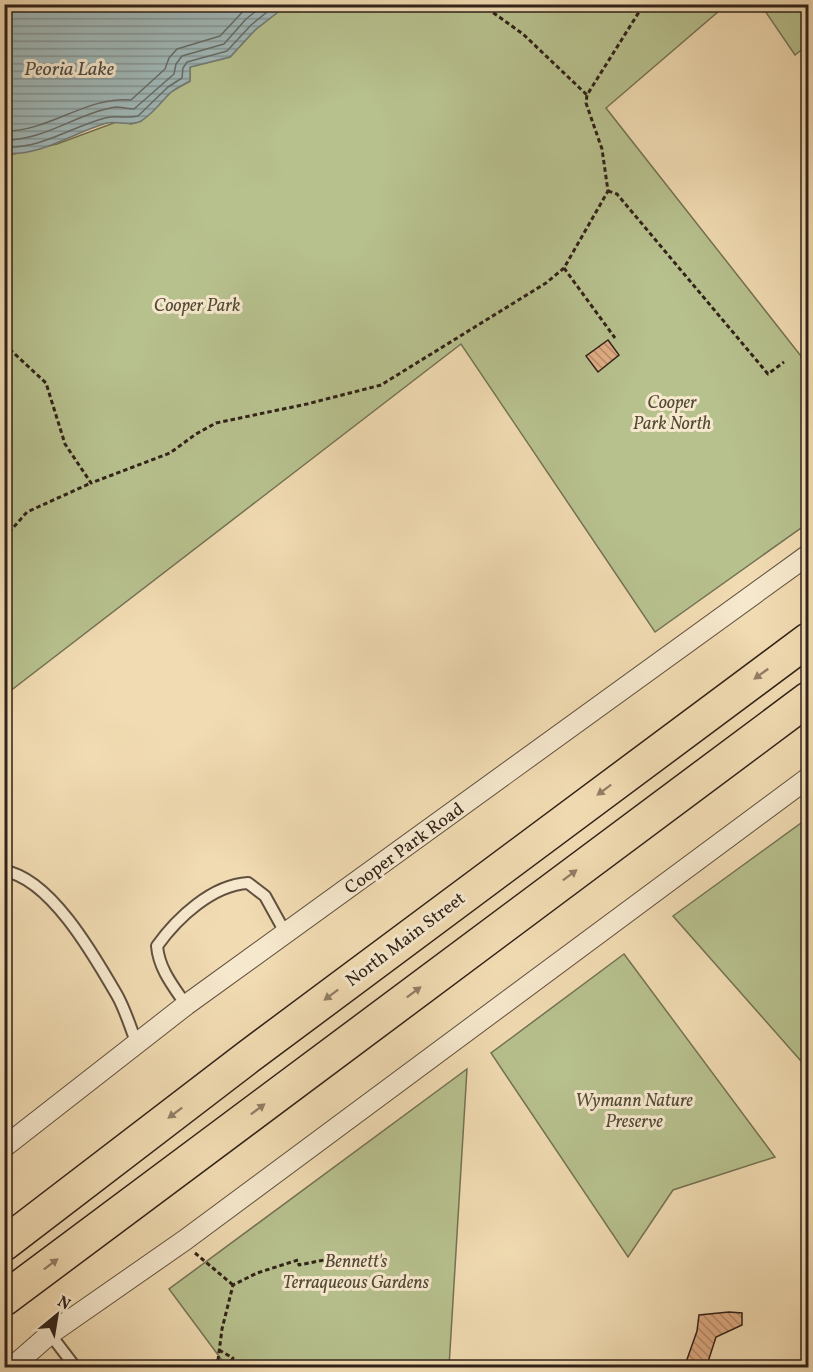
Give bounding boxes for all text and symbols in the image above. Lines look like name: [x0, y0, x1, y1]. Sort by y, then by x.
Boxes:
water label: Peoria Lake: [24, 56, 115, 84]
park label: Cooper Park: [154, 294, 240, 319]
park label: Cooper Park North: [633, 391, 711, 437]
one-way arrow: [754, 668, 770, 680]
one-way arrow: [597, 783, 612, 795]
street label: Cooper Park Road: [340, 797, 470, 901]
one-way arrow: [563, 870, 578, 882]
street label: North Main Street: [341, 887, 471, 993]
one-way arrow: [406, 986, 422, 998]
one-way arrow: [323, 989, 339, 1001]
park label: Wymann Nature Preserve: [575, 1089, 693, 1135]
one-way arrow: [250, 1103, 266, 1115]
one-way arrow: [167, 1106, 183, 1119]
park label: Bennett's Terraqueous Gardens: [283, 1250, 430, 1296]
one-way arrow: [44, 1258, 59, 1270]
north arrow: [27, 1285, 87, 1345]
text: N: [53, 1291, 74, 1316]

